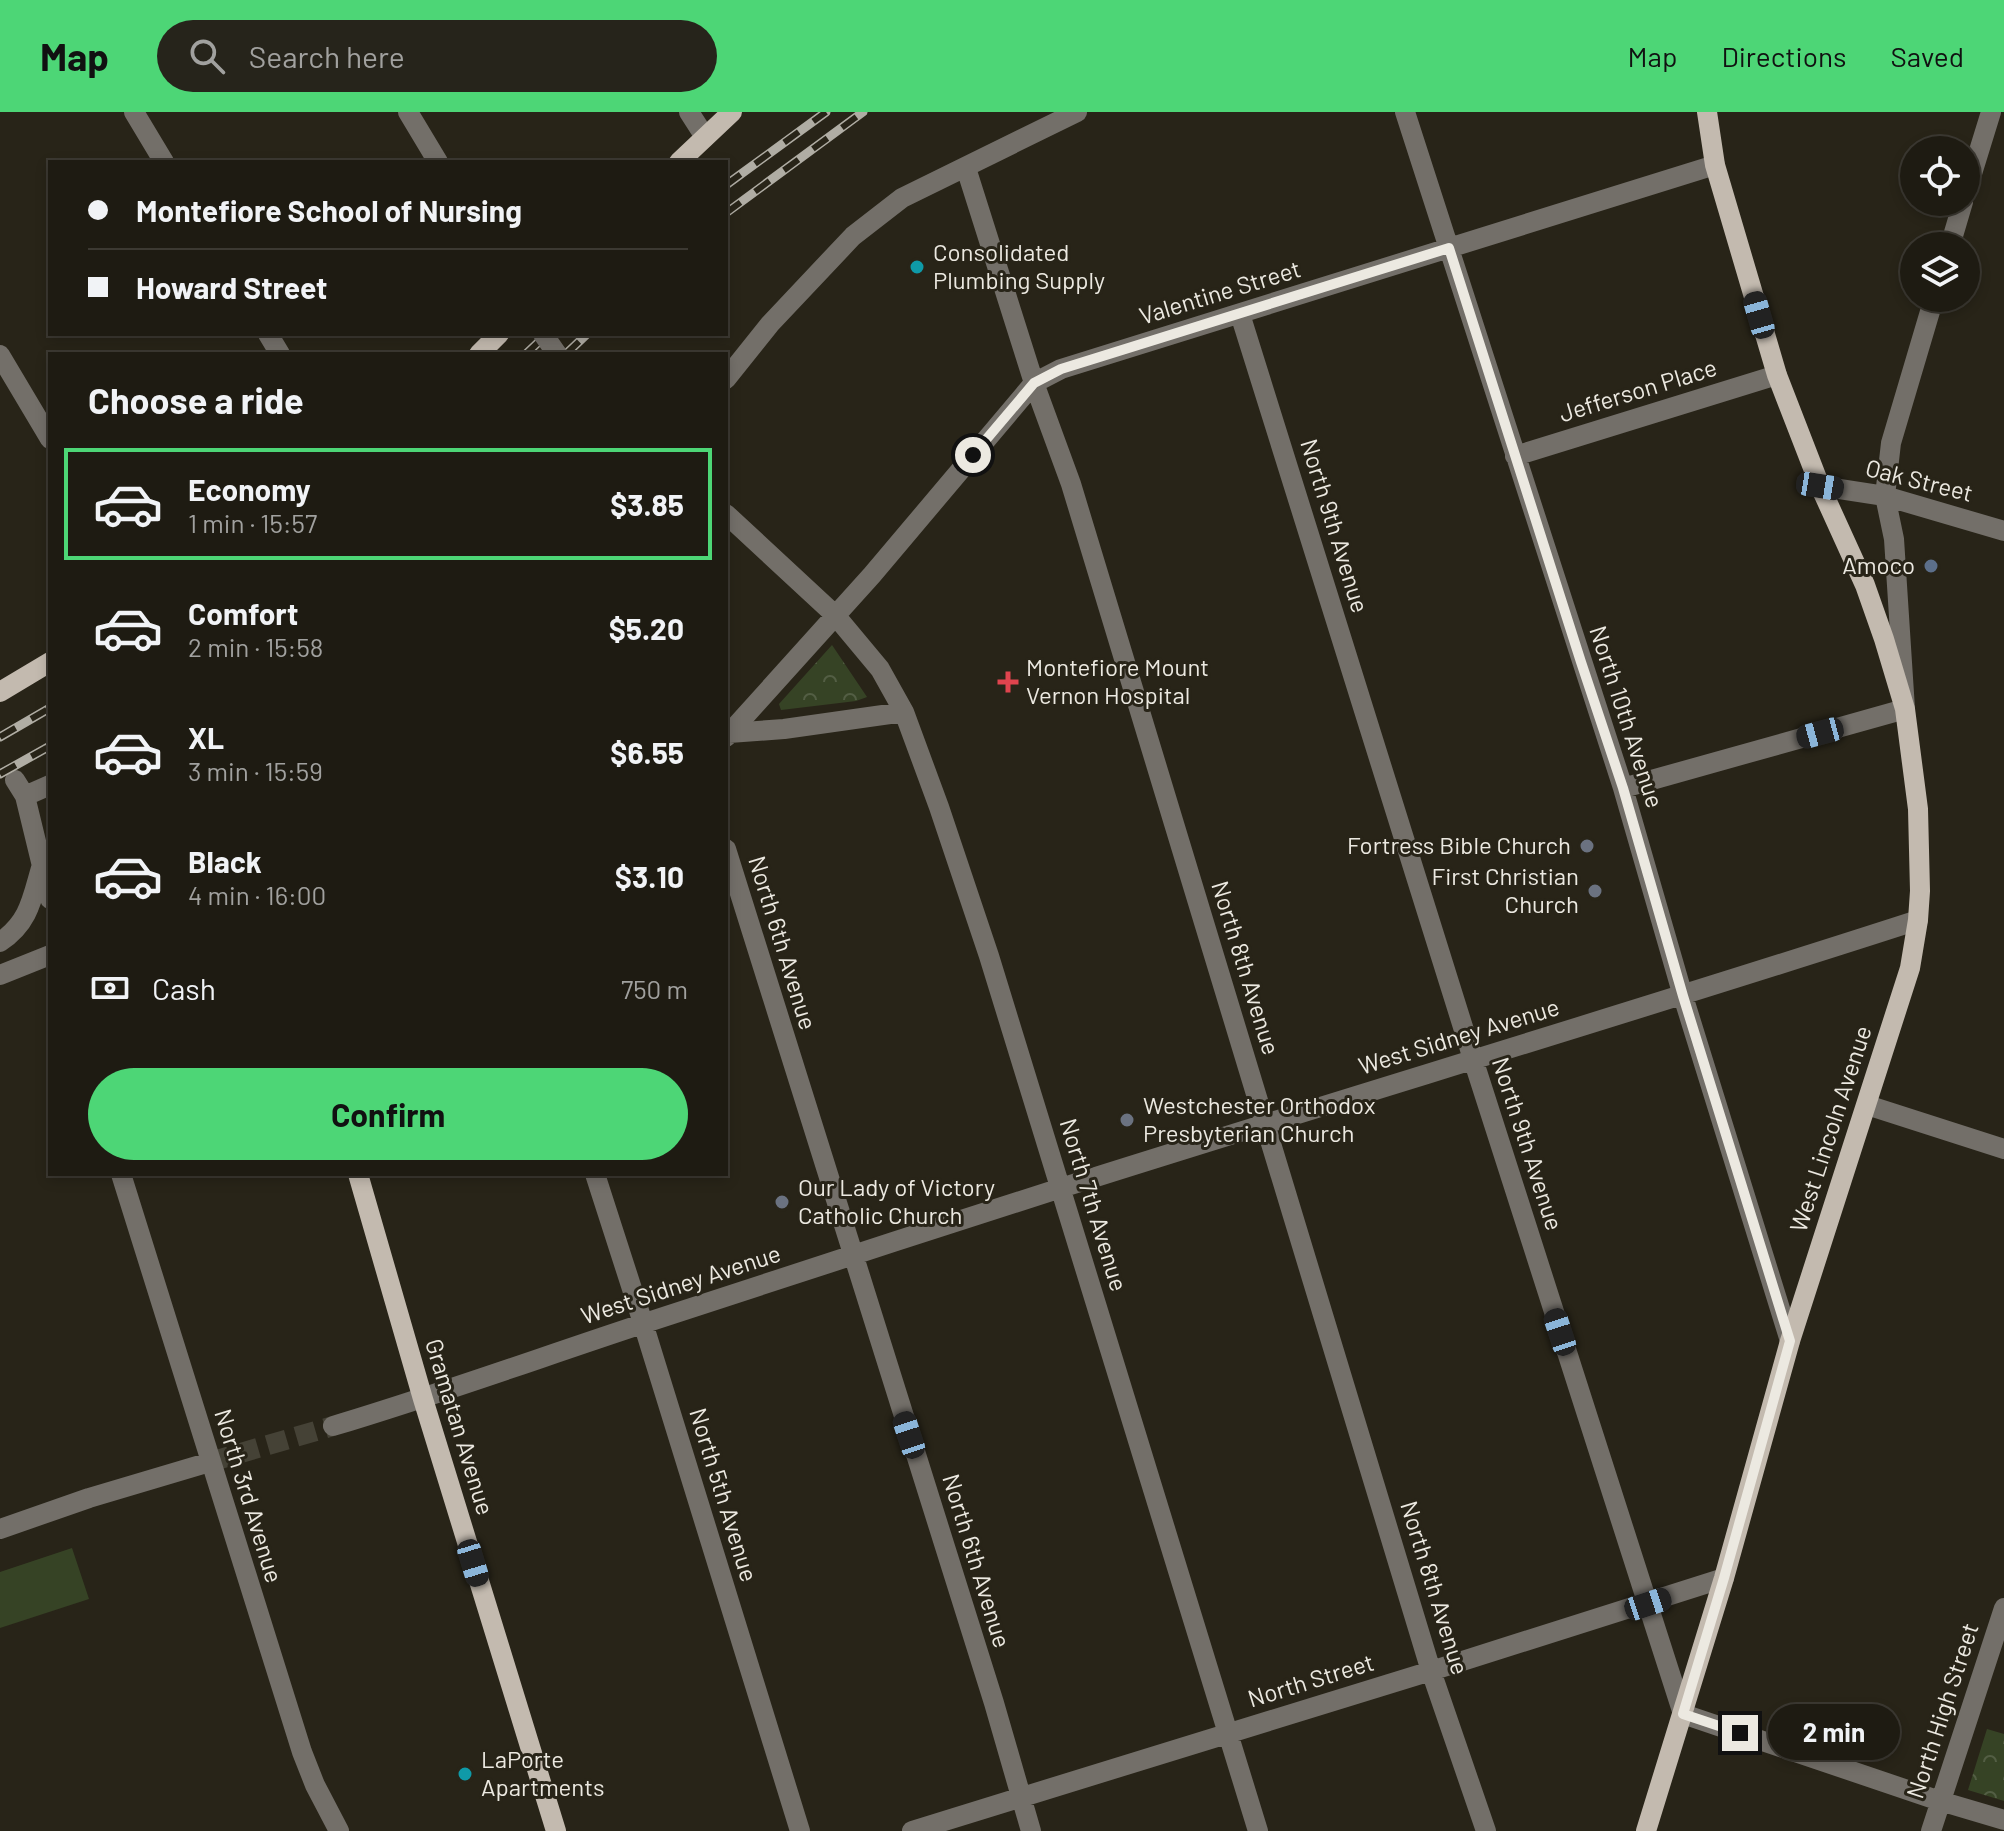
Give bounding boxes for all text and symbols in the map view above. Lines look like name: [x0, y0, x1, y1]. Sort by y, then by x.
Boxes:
search box: [157, 20, 717, 92]
text: Map: [40, 33, 109, 79]
icon: search: [185, 34, 229, 78]
text: Search here: [249, 38, 405, 74]
text: Map: [1628, 39, 1677, 73]
text: Directions: [1721, 39, 1847, 73]
text: Saved: [1891, 39, 1964, 73]
map controls: [1900, 136, 1980, 312]
button: locate: [1900, 136, 1980, 216]
text: Montefiore School of Nursing: [136, 192, 522, 228]
button: layers: [1900, 232, 1980, 312]
place label: Consolidated Plumbing Supply: [933, 237, 1105, 294]
street label: Valentine Street: [1135, 253, 1304, 330]
marker: Consolidated Plumbing Supply: [908, 258, 926, 276]
text: Howard Street: [136, 269, 327, 305]
car: [1741, 289, 1777, 341]
street label: Jefferson Place: [1555, 352, 1720, 427]
text: Choose a ride: [88, 378, 304, 421]
street label: North 9th Avenue: [1295, 435, 1376, 616]
route start: [955, 437, 991, 473]
street label: Oak Street: [1863, 452, 1976, 507]
icon: car: [92, 468, 164, 540]
car: [1794, 470, 1846, 502]
text: Economy: [188, 471, 311, 507]
text: $3.85: [610, 486, 684, 522]
text: 1 min · 15:57: [188, 507, 317, 538]
place label: Amoco: [1842, 550, 1915, 579]
marker: Amoco: [1922, 557, 1940, 575]
icon: car: [92, 592, 164, 664]
text: Comfort: [188, 595, 298, 631]
text: $5.20: [609, 610, 684, 646]
street label: North 10th Avenue: [1584, 622, 1671, 811]
text: 2 min · 15:58: [188, 631, 323, 662]
place label: Montefiore Mount Vernon Hospital: [1026, 652, 1209, 709]
marker: Montefiore Mount Vernon Hospital: [997, 671, 1019, 693]
car: [1794, 715, 1846, 751]
icon: car: [92, 716, 164, 788]
text: XL: [188, 719, 224, 755]
text: $6.55: [610, 734, 684, 770]
text: 3 min · 15:59: [188, 755, 323, 786]
place label: Fortress Bible Church: [1347, 830, 1571, 859]
marker: Fortress Bible Church: [1578, 837, 1596, 855]
icon: car: [92, 840, 164, 912]
text: Black: [188, 843, 262, 879]
street label: North 6th Avenue: [743, 852, 824, 1033]
text: $3.10: [615, 858, 684, 894]
place label: First Christian Church: [1432, 861, 1579, 918]
street label: North 8th Avenue: [1206, 877, 1287, 1058]
text: 4 min · 16:00: [188, 879, 326, 910]
marker: First Christian Church: [1586, 882, 1604, 900]
icon: cash: [88, 966, 132, 1010]
text: Cash: [152, 970, 216, 1006]
text: 750 m: [621, 973, 688, 1004]
street label: West Sidney Avenue: [1355, 991, 1562, 1080]
street label: West Lincoln Avenue: [1783, 1022, 1877, 1235]
street label: North 9th Avenue: [1487, 1053, 1570, 1234]
button: Confirm: [88, 1068, 688, 1160]
place label: Westchester Orthodox Presbyterian Church: [1143, 1090, 1375, 1147]
marker: Westchester Orthodox Presbyterian Church: [1118, 1111, 1136, 1129]
street label: North 7th Avenue: [1054, 1115, 1134, 1294]
place label: Our Lady of Victory Catholic Church: [798, 1172, 995, 1229]
marker: Our Lady of Victory Catholic Church: [773, 1193, 791, 1211]
street label: West Sidney Avenue: [577, 1238, 784, 1330]
car: [1541, 1305, 1579, 1359]
street label: Gramatan Avenue: [420, 1335, 501, 1518]
street label: North 5th Avenue: [684, 1404, 765, 1585]
street label: North 3rd Avenue: [209, 1405, 290, 1586]
car: [890, 1408, 928, 1462]
street label: North 6th Avenue: [937, 1470, 1018, 1651]
street label: North 8th Avenue: [1395, 1497, 1476, 1678]
car: [455, 1537, 491, 1589]
car: [1621, 1585, 1675, 1623]
street label: North High Street: [1900, 1619, 1984, 1802]
street label: North Street: [1244, 1647, 1377, 1712]
callout: 2 min: [1768, 1705, 1900, 1761]
route end: [1722, 1715, 1758, 1751]
text: 2 min: [1803, 1716, 1865, 1747]
place label: LaPorte Apartments: [481, 1744, 605, 1801]
marker: LaPorte Apartments: [456, 1765, 474, 1783]

